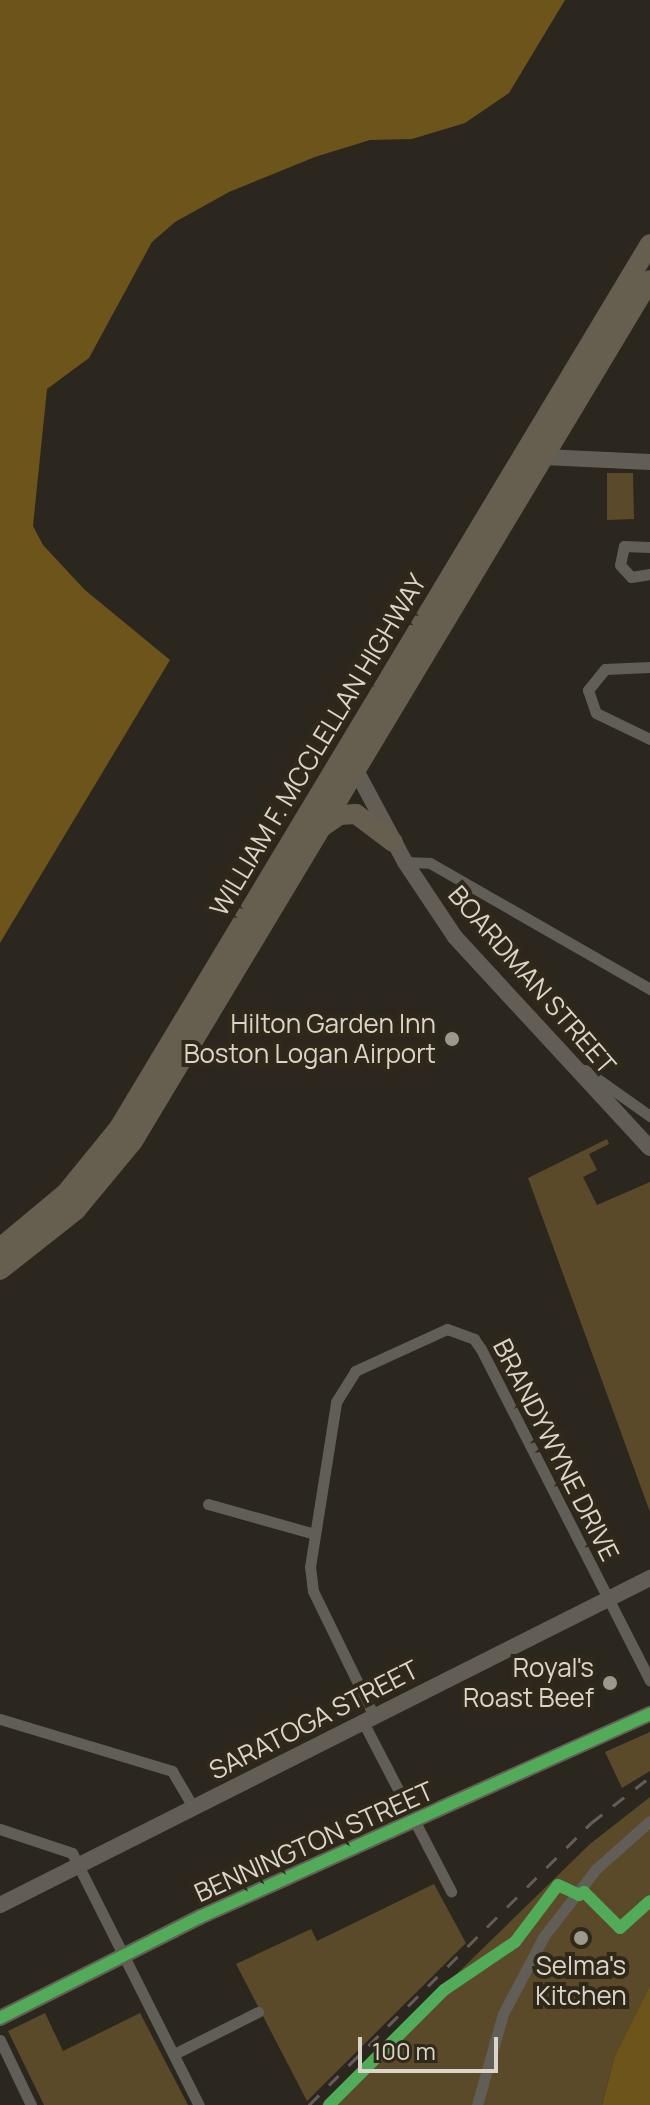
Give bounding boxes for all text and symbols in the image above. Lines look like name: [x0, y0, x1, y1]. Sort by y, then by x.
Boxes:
street label: WILLIAM F. MCCLELLAN HIGHWAY: [203, 568, 433, 922]
street label: BOARDMAN STREET: [442, 880, 622, 1080]
place label: Hilton Garden Inn Boston Logan Airport: [184, 1008, 436, 1070]
marker: Hilton Garden Inn Boston Logan Airport: [443, 1030, 461, 1048]
street label: BRANDYWYNE DRIVE: [487, 1334, 625, 1566]
place label: Royal's Roast Beef: [463, 1652, 594, 1714]
street label: SARATOGA STREET: [204, 1654, 424, 1786]
marker: Royal's Roast Beef: [601, 1674, 619, 1692]
street label: BENNINGTON STREET: [190, 1775, 438, 1909]
marker: Selma's Kitchen: [572, 1929, 590, 1947]
place label: Selma's Kitchen: [535, 1950, 627, 2012]
scale bar: [362, 2021, 502, 2071]
text: 100 m: [372, 2034, 436, 2067]

